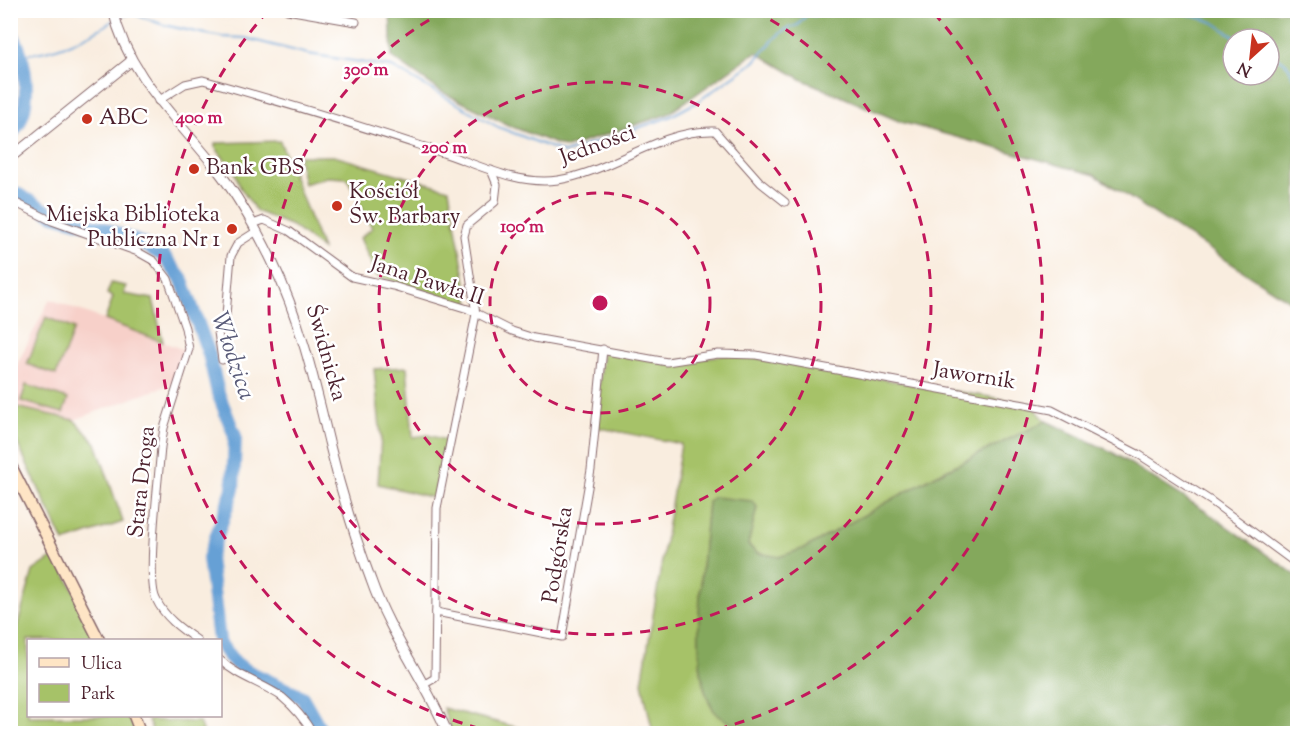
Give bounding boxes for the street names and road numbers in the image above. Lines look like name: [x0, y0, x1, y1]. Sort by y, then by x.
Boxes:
street label: Jedności: [555, 118, 640, 175]
street label: Jana Pawła II: [365, 248, 488, 315]
street label: Świdnicka: [296, 301, 355, 405]
street label: Jawornik: [929, 355, 1018, 399]
street label: Stara Droga: [121, 425, 165, 539]
street label: Podgórska: [536, 504, 582, 606]

